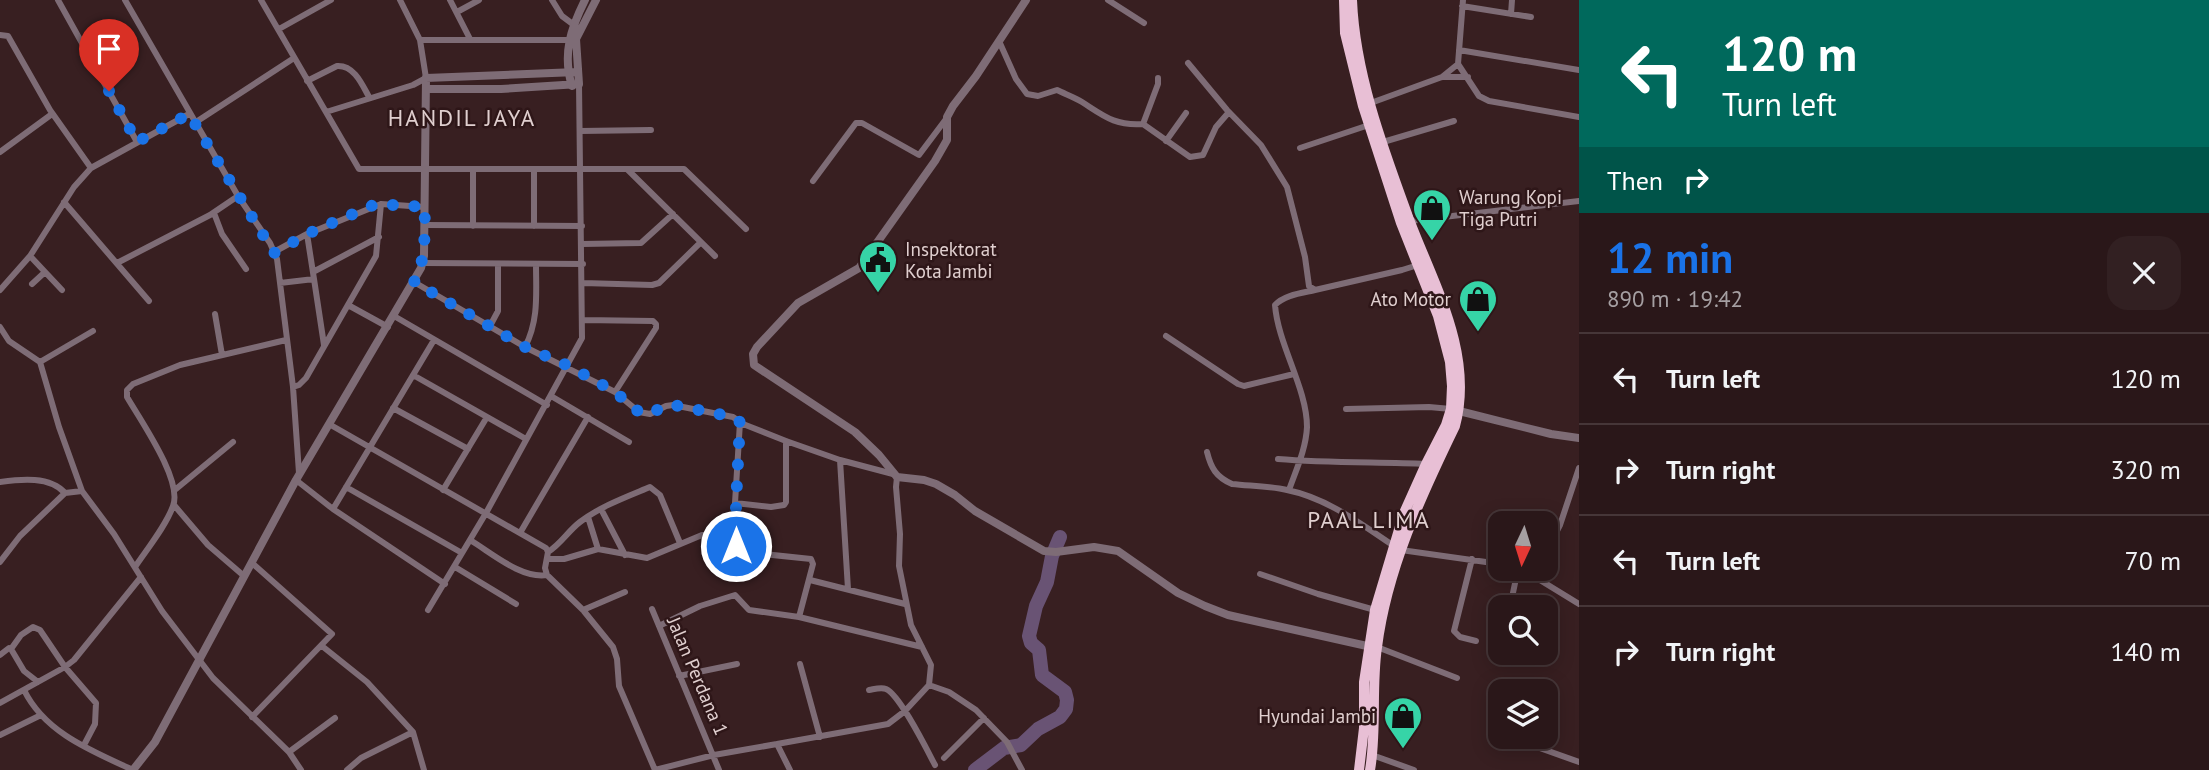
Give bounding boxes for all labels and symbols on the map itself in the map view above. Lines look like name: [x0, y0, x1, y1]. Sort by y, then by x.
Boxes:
pin: [79, 19, 139, 91]
district label: HANDIL JAYA: [388, 103, 536, 132]
place label: Warung Kopi Tiga Putri: [1459, 185, 1562, 231]
shop icon: Warung Kopi Tiga Putri: [1411, 187, 1453, 242]
place label: Inspektorat Kota Jambi: [905, 237, 997, 283]
public building icon: Inspektorat Kota Jambi: [857, 239, 899, 294]
shop icon: Ato Motor: [1457, 278, 1499, 333]
place label: Ato Motor: [1371, 287, 1452, 311]
district label: PAAL LIMA: [1307, 505, 1431, 534]
position arrow: [699, 509, 773, 583]
north arrow: [1488, 511, 1558, 581]
street label: Jalan Perdana 1: [662, 612, 734, 739]
shop icon: Hyundai Jambi: [1382, 695, 1424, 750]
place label: Hyundai Jambi: [1258, 704, 1376, 728]

